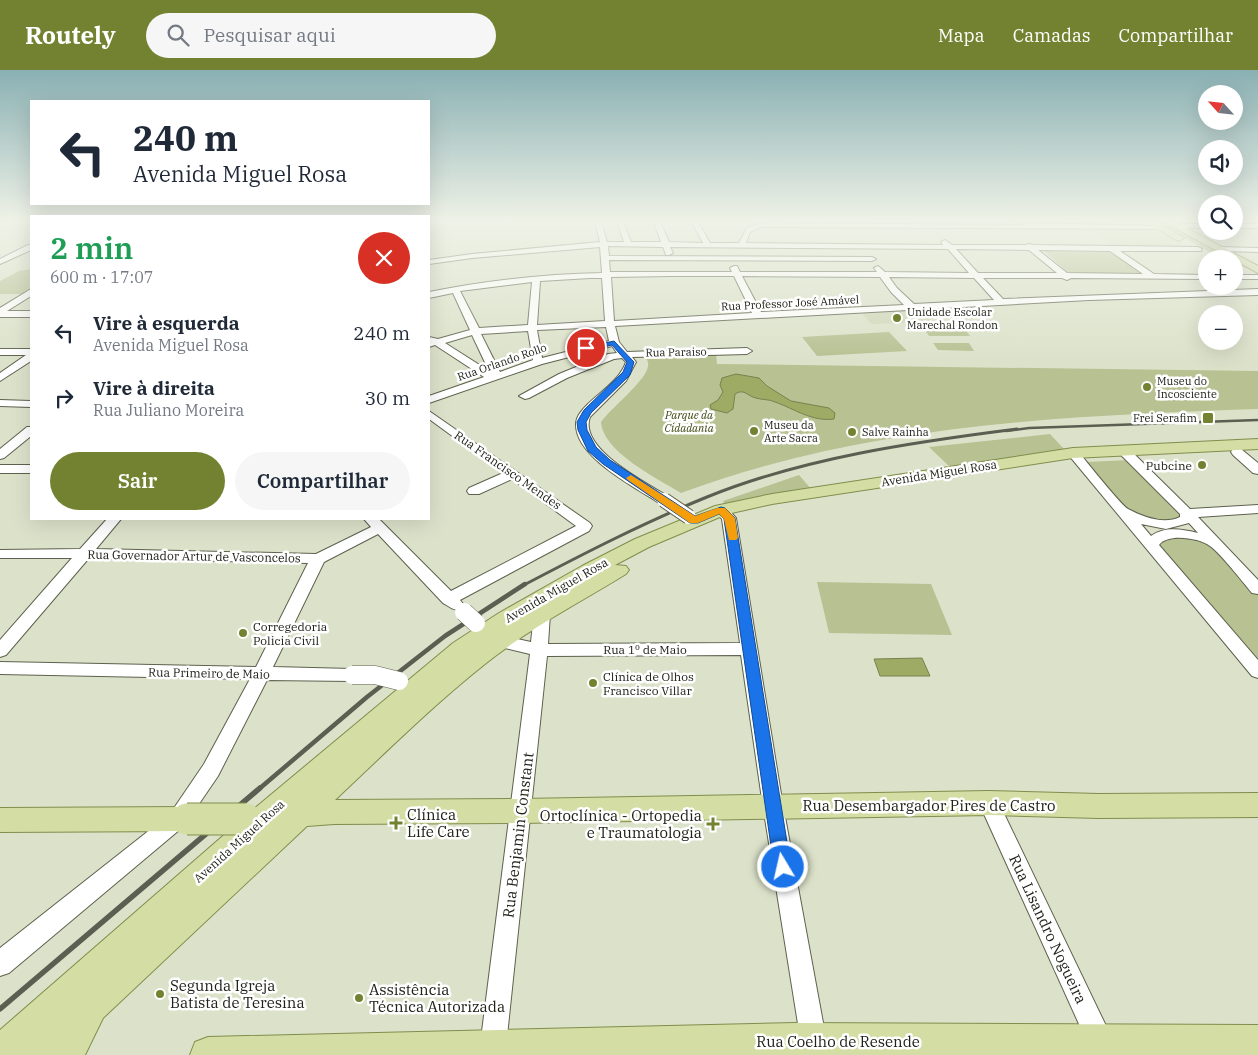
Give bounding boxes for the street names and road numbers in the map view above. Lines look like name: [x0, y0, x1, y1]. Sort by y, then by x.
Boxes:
street label: Rua Professor José Amável: [721, 292, 859, 314]
street label: Rua Orlando Rollo: [456, 340, 548, 384]
street label: Rua Paraiso: [645, 344, 707, 360]
street label: Rua Francisco Mendes: [452, 427, 564, 513]
street label: Avenida Miguel Rosa: [880, 456, 998, 490]
street label: Rua Governador Artur de Vasconcelos: [87, 547, 301, 565]
street label: Avenida Miguel Rosa: [502, 554, 611, 626]
street label: Rua 1º de Maio: [603, 642, 687, 657]
street label: Rua Primeiro de Maio: [148, 664, 270, 682]
street label: Rua Benjamin Constant: [498, 751, 538, 919]
street label: Avenida Miguel Rosa: [191, 796, 288, 886]
street label: Rua Desembargador Pires de Castro: [803, 796, 1055, 815]
street label: Rua Lisandro Nogueira: [1005, 851, 1091, 1007]
street label: Rua Coelho de Resende: [756, 1032, 920, 1051]

